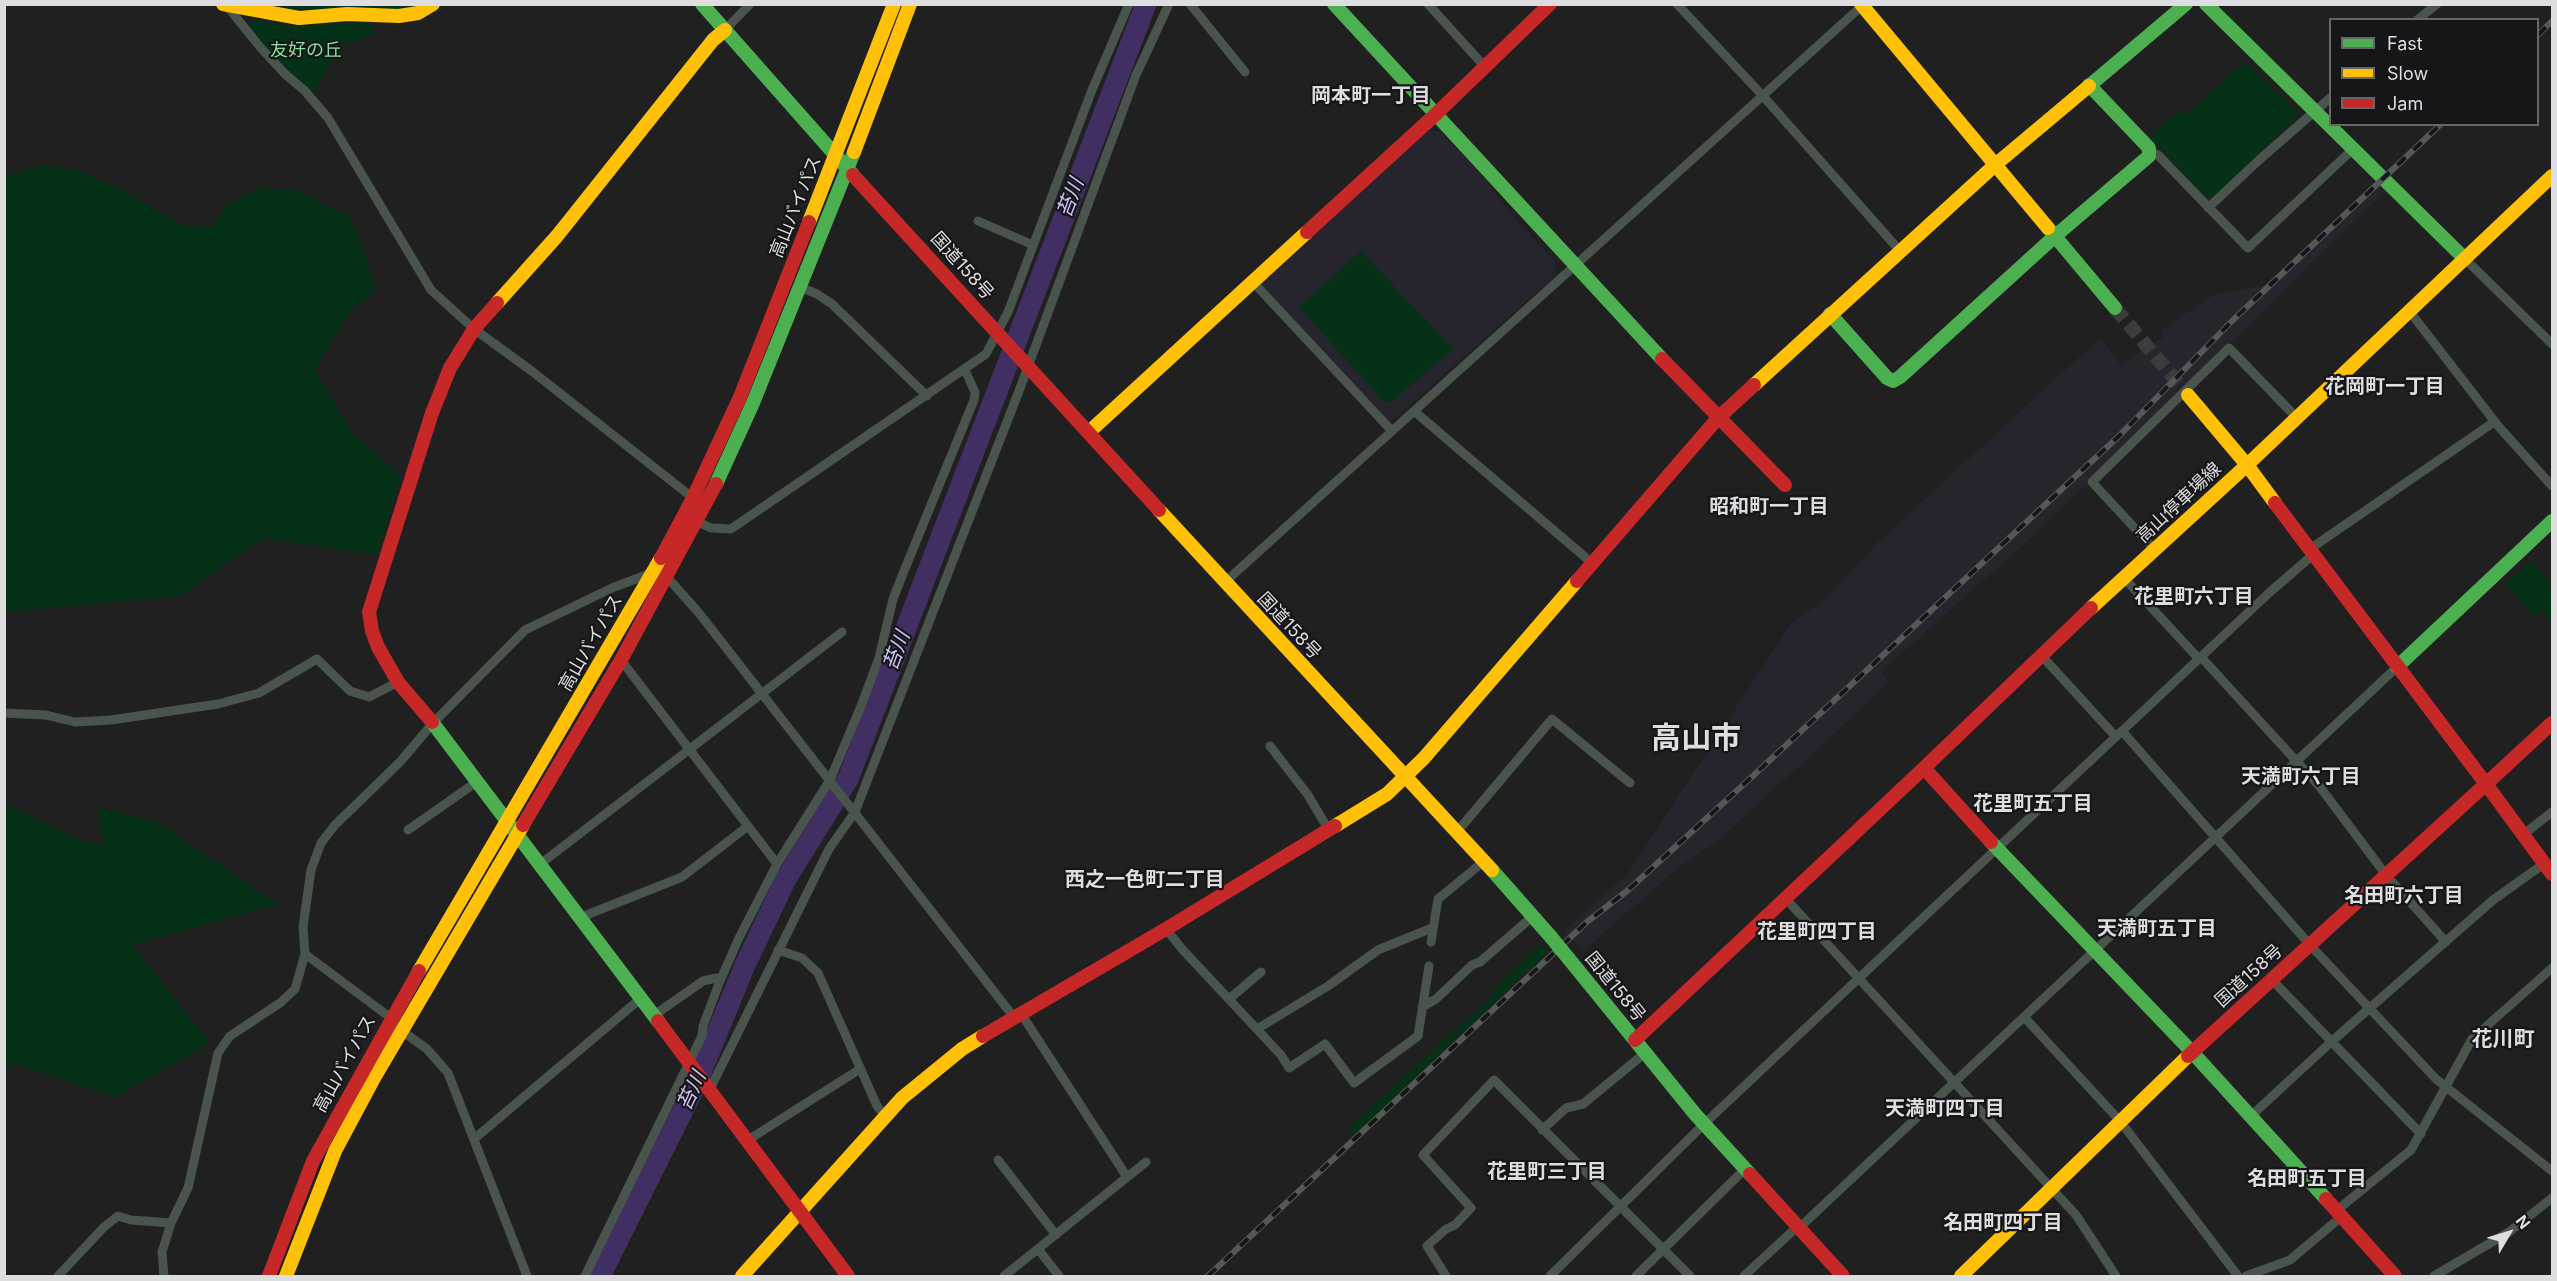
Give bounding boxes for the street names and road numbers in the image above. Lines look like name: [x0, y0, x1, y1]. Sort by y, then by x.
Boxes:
street label: 高山バイパス: [766, 153, 826, 261]
street label: 国道158号: [926, 228, 998, 304]
street label: 高山停車場線: [2132, 458, 2226, 548]
street label: 国道158号: [1253, 588, 1325, 664]
street label: 高山バイパス: [555, 591, 627, 695]
street label: 国道158号: [2211, 940, 2287, 1012]
street label: 国道158号: [1580, 948, 1650, 1026]
street label: 高山バイパス: [309, 1012, 381, 1116]

